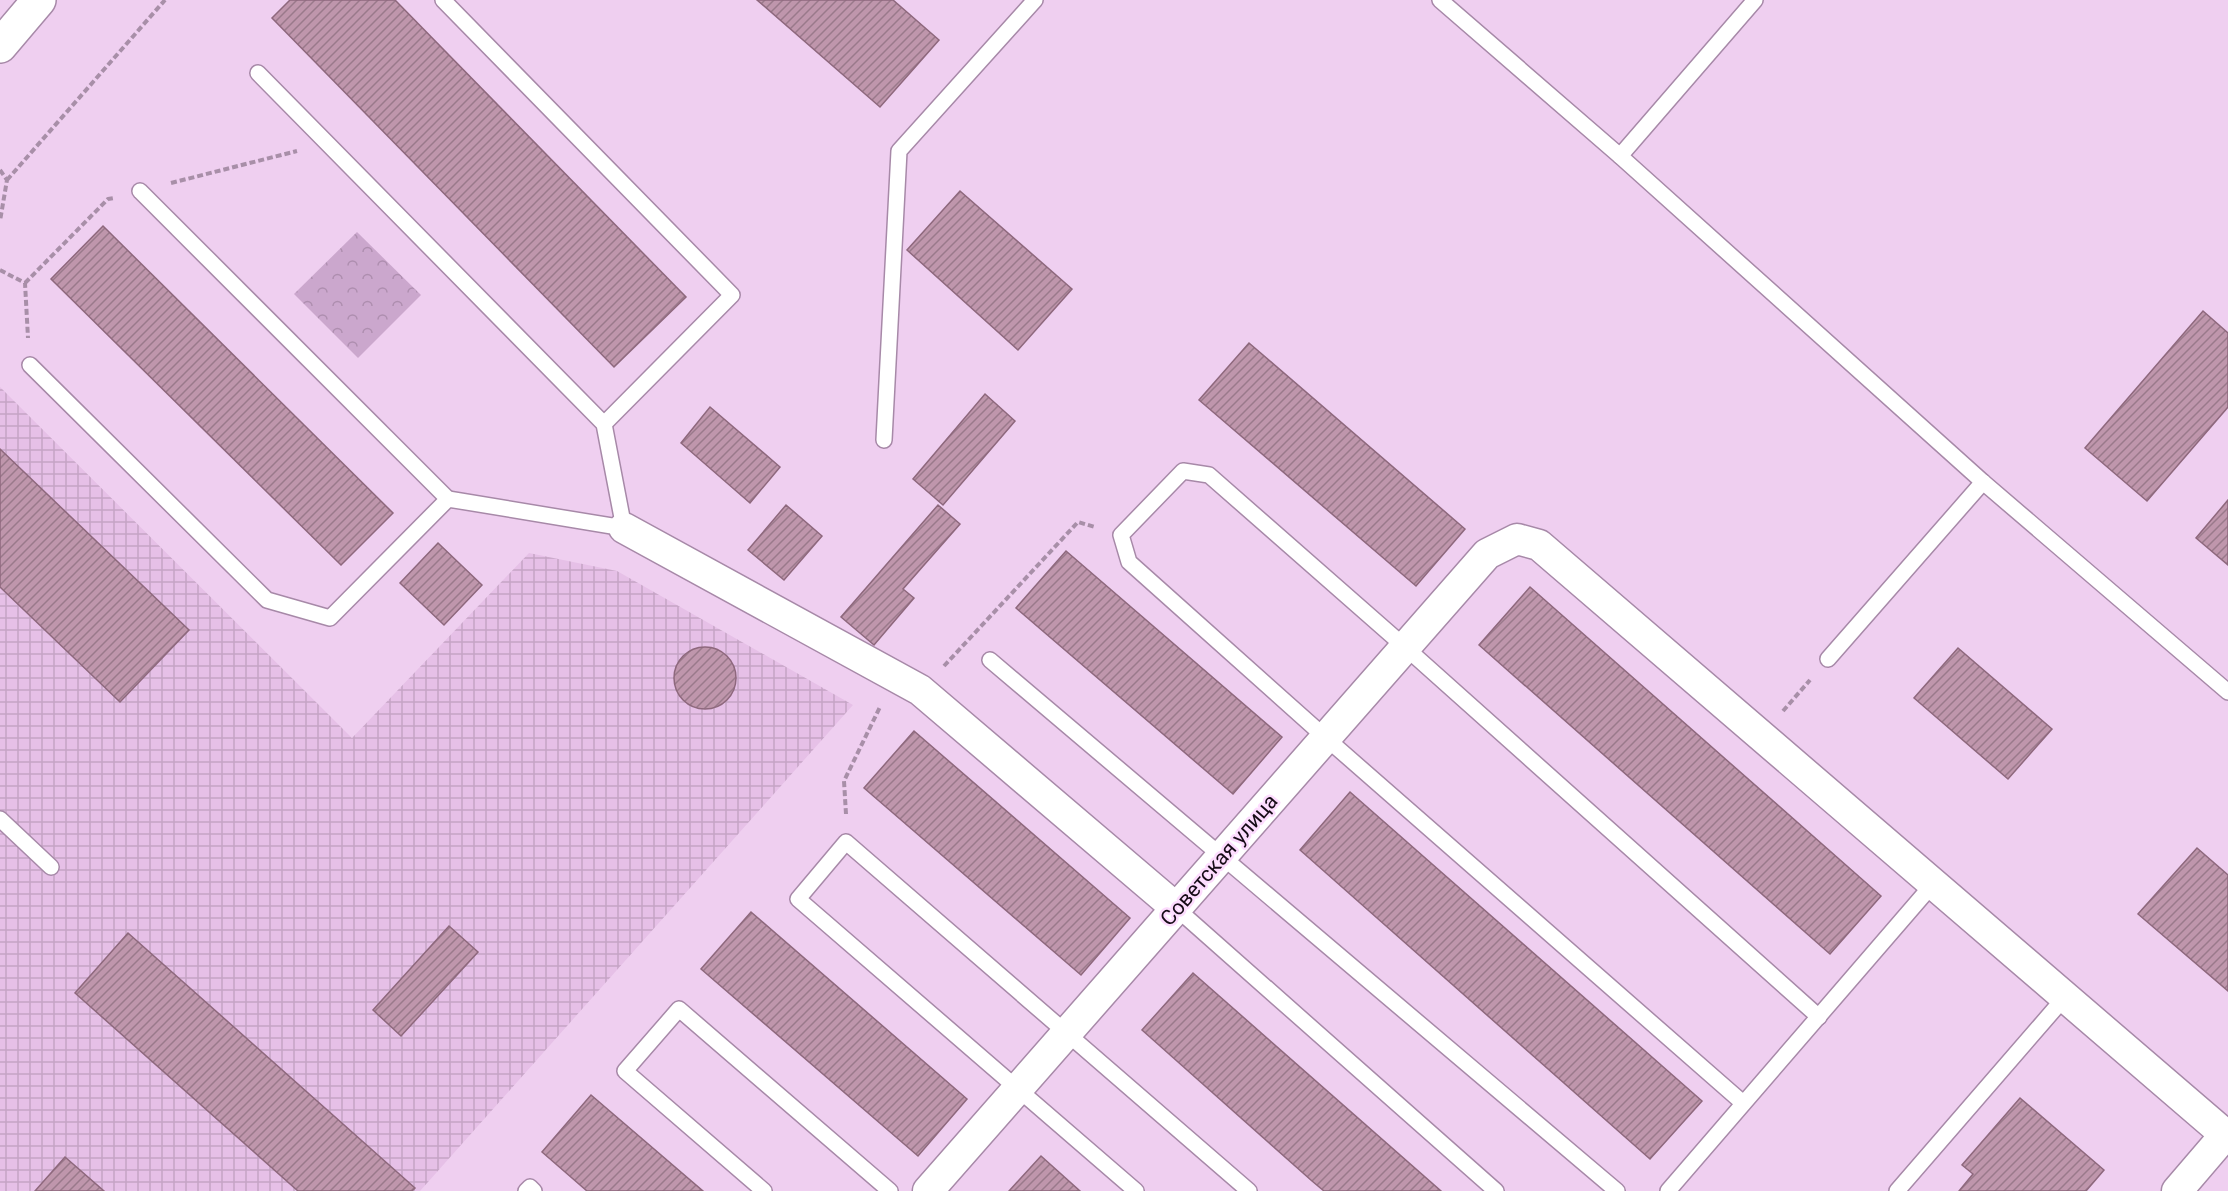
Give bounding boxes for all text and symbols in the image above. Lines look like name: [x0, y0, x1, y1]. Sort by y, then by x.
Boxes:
street label: Советская улица: [1155, 789, 1283, 931]

